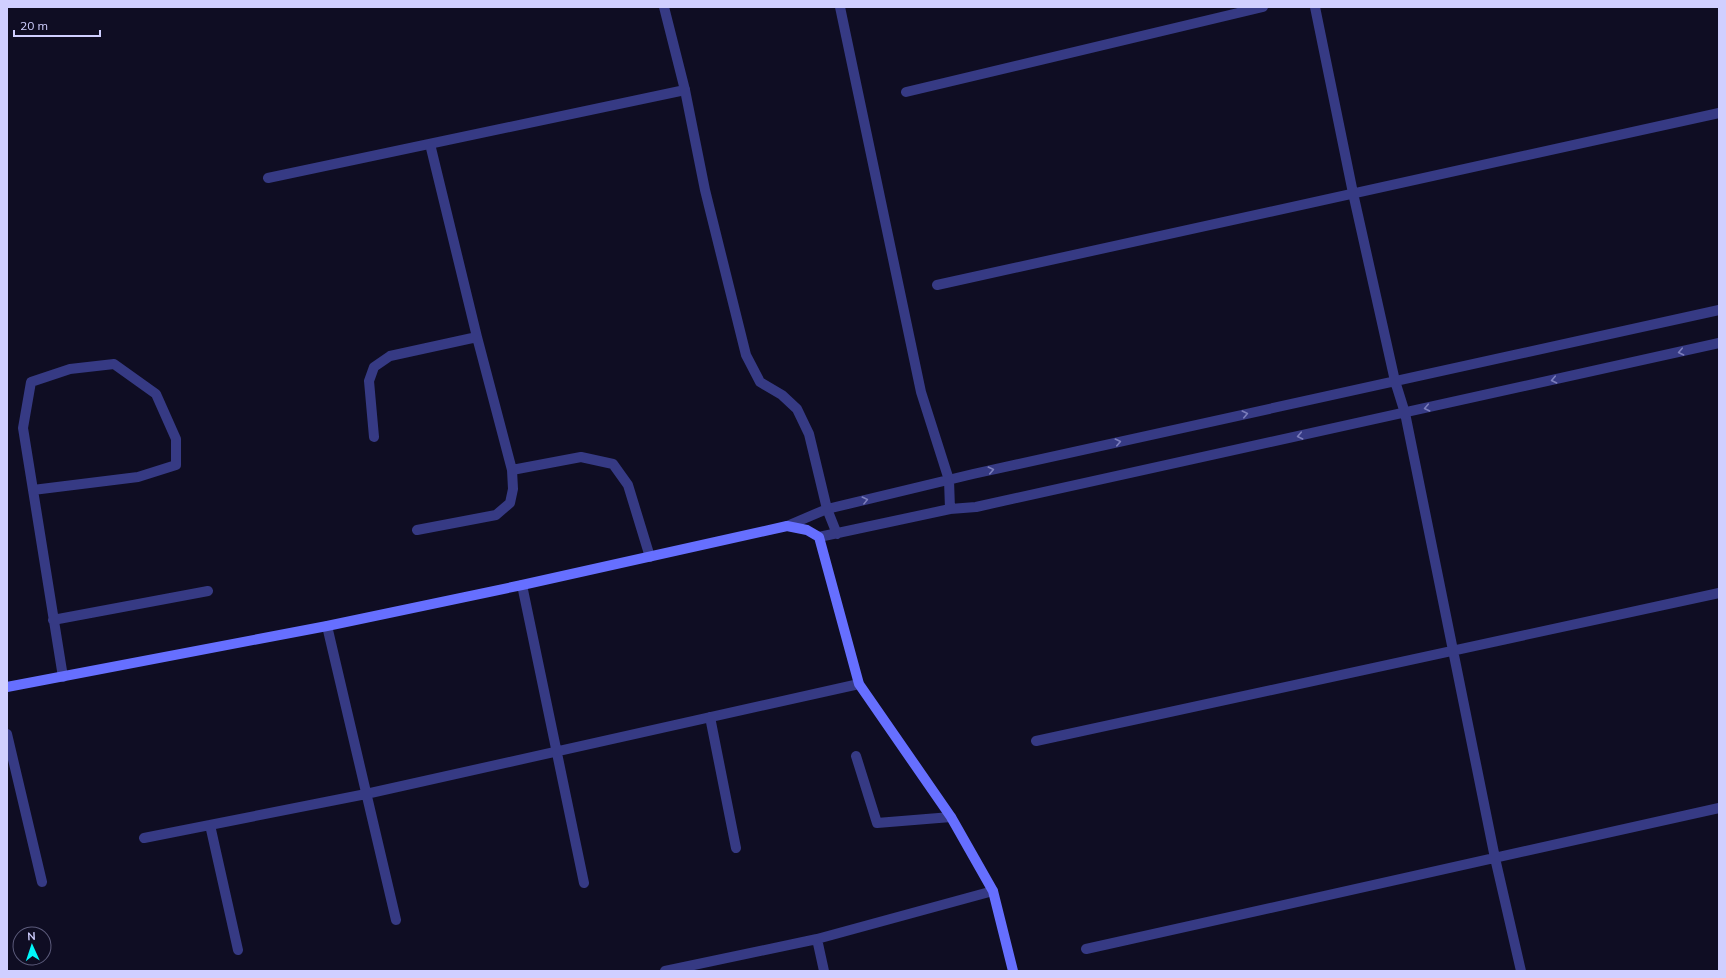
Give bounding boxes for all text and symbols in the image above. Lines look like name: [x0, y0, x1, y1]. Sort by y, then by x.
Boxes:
scale bar: [14, 12, 100, 38]
text: 20 m: [20, 18, 48, 33]
one-way arrow: [1678, 347, 1684, 355]
one-way arrow: [1551, 375, 1557, 383]
one-way arrow: [1424, 403, 1430, 411]
one-way arrow: [1242, 410, 1248, 418]
one-way arrow: [1297, 431, 1303, 439]
one-way arrow: [1115, 438, 1122, 446]
one-way arrow: [988, 467, 995, 475]
one-way arrow: [862, 497, 868, 505]
north arrow: [12, 926, 52, 966]
text: N: [27, 929, 36, 943]

